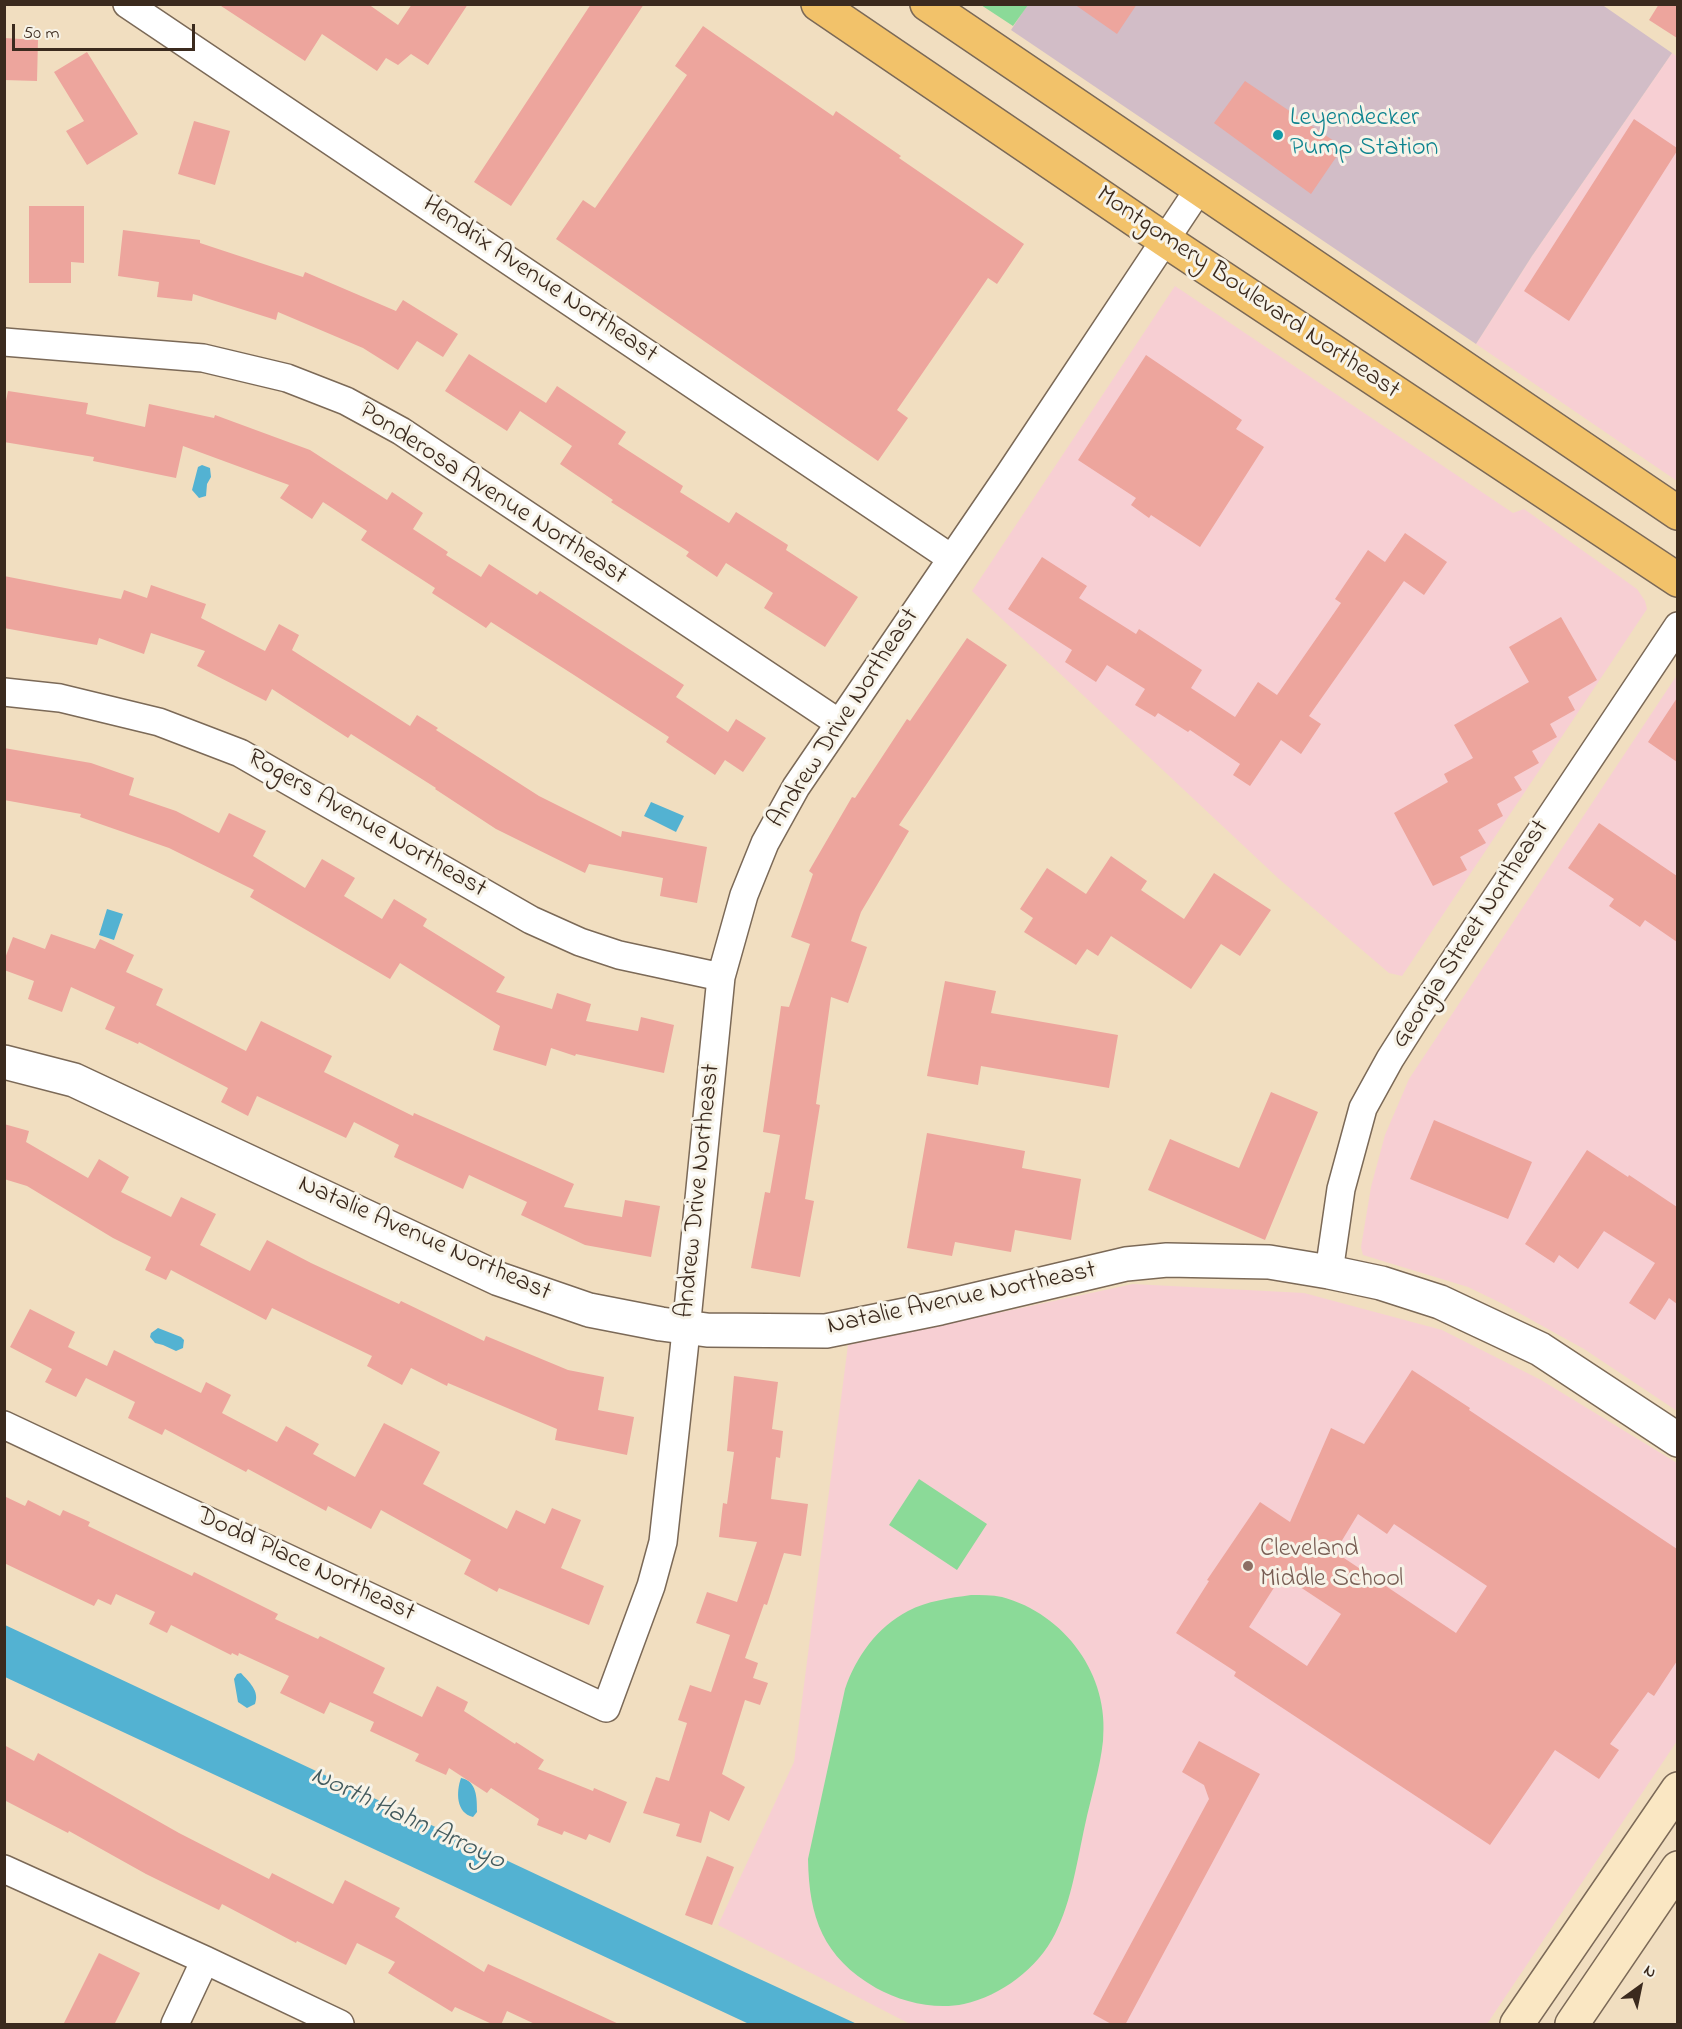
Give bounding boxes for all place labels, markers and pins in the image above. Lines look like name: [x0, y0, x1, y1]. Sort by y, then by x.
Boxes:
place label: Leyendecker Pump Station: [1290, 104, 1438, 166]
marker: Leyendecker Pump Station: [1271, 128, 1285, 142]
place label: Cleveland Middle School: [1260, 1535, 1403, 1596]
marker: Cleveland Middle School: [1241, 1559, 1255, 1573]

